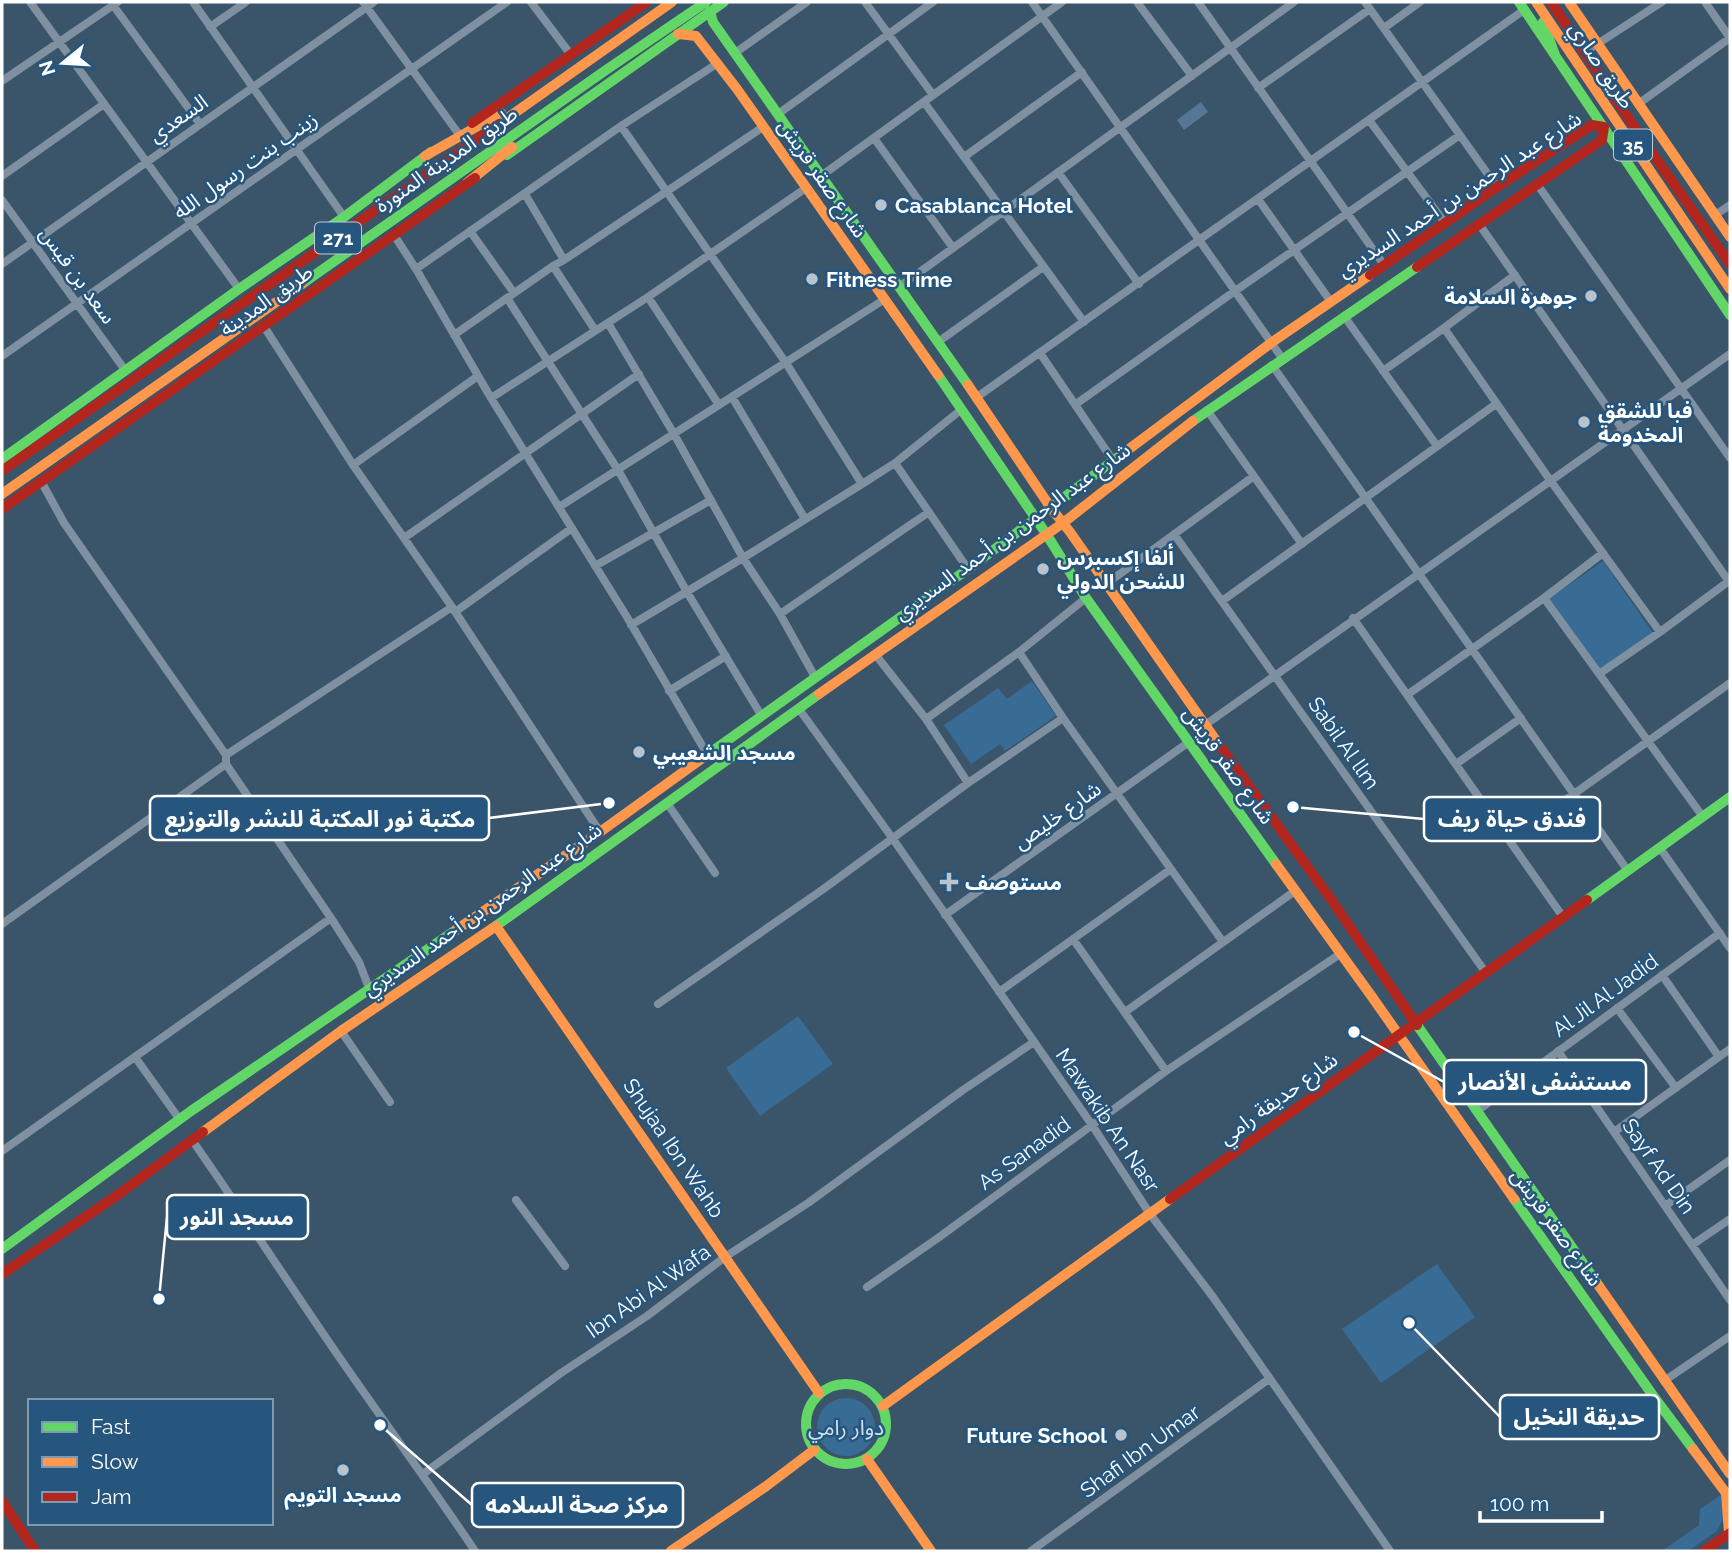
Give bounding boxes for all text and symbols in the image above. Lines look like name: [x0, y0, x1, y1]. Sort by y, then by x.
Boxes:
street label: طريق صاري: [1561, 17, 1640, 115]
north arrow: [28, 28, 98, 98]
text: N: [34, 58, 60, 79]
street label: السعدي: [144, 89, 215, 150]
street label: طريق المدينة المنورة: [370, 100, 523, 218]
street label: زينب بنت رسول الله: [168, 106, 322, 224]
street label: شارع عبد الرحمن بن أحمد السديري: [1332, 106, 1588, 286]
street label: شارع صقر قريش: [770, 114, 873, 244]
road number: 35: [1614, 130, 1652, 160]
place label: Casablanca Hotel: [895, 193, 1073, 218]
marker: Casablanca Hotel: [873, 197, 889, 213]
street label: سعد بن قيس: [34, 221, 122, 329]
road number: 271: [315, 222, 361, 254]
street label: طريق المدينة: [215, 259, 318, 342]
place label: Fitness Time: [826, 267, 953, 292]
marker: Fitness Time: [804, 271, 820, 287]
place label: جوهرة السلامة: [1444, 284, 1577, 309]
marker: جوهرة السلامة: [1583, 288, 1599, 304]
place label: فبا للشقق المخدومة: [1598, 398, 1692, 447]
marker: فبا للشقق المخدومة: [1576, 414, 1592, 430]
street label: شارع عبد الرحمن بن أحمد السديري: [889, 437, 1137, 628]
place label: ألفا إكسبرس للشحن الدولي: [1057, 543, 1185, 598]
marker: ألفا إكسبرس للشحن الدولي: [1035, 561, 1051, 577]
street label: Sabil Al llm: [1303, 692, 1385, 794]
street label: شارع صقر قريش: [1176, 701, 1280, 830]
place label: مسجد الشعيبي: [653, 740, 796, 769]
marker: مسجد الشعيبي: [631, 744, 647, 760]
street label: شارع خليص: [1008, 776, 1107, 857]
callout: مكتبة نور المكتبة للنشر والتوزيع: [150, 796, 489, 840]
callout: فندق حياة ريف: [1424, 797, 1600, 841]
text: مكتبة نور المكتبة للنشر والتوزيع: [165, 805, 475, 836]
text: فندق حياة ريف: [1438, 805, 1586, 833]
street label: شارع عبد الرحمن بن أحمد السديري: [358, 817, 609, 1004]
place label: مستوصف: [965, 870, 1062, 895]
marker: مستوصف: [939, 872, 959, 892]
street label: Al Jil Al Jadid: [1547, 948, 1663, 1042]
street label: Mawakib An Nasr: [1051, 1043, 1166, 1197]
street label: شارع حديقة رامي: [1214, 1047, 1345, 1153]
callout: مستشفى الأنصار: [1444, 1060, 1646, 1104]
text: مستشفى الأنصار: [1457, 1068, 1632, 1096]
street label: Shujaa Ibn Wahb: [618, 1073, 730, 1223]
street label: As Sanadid: [973, 1111, 1075, 1195]
street label: Sayf Ad Din: [1617, 1114, 1701, 1218]
street label: شارع صقر قريش: [1504, 1163, 1608, 1292]
callout: مسجد النور: [167, 1195, 308, 1239]
text: مسجد النور: [179, 1203, 294, 1231]
street label: Ibn Abi Al Wafa: [581, 1239, 715, 1343]
callout: حديقة النخيل: [1500, 1395, 1659, 1439]
legend: [28, 1399, 273, 1525]
street label: Shafi Ibn Umar: [1075, 1399, 1205, 1503]
text: حديقة النخيل: [1514, 1403, 1644, 1431]
text: Fast: [91, 1414, 131, 1439]
park label: دوار رامي: [808, 1415, 884, 1443]
place label: Future School: [966, 1423, 1107, 1448]
marker: Future School: [1113, 1427, 1129, 1443]
text: Slow: [91, 1449, 139, 1474]
marker: مسجد التويم: [335, 1462, 351, 1478]
scale bar: [1480, 1480, 1602, 1524]
place label: مسجد التويم: [284, 1482, 402, 1510]
callout: مركز صحة السلامه: [472, 1483, 683, 1527]
text: Jam: [91, 1484, 132, 1509]
text: مركز صحة السلامه: [485, 1491, 669, 1519]
text: 100 m: [1490, 1491, 1549, 1516]

